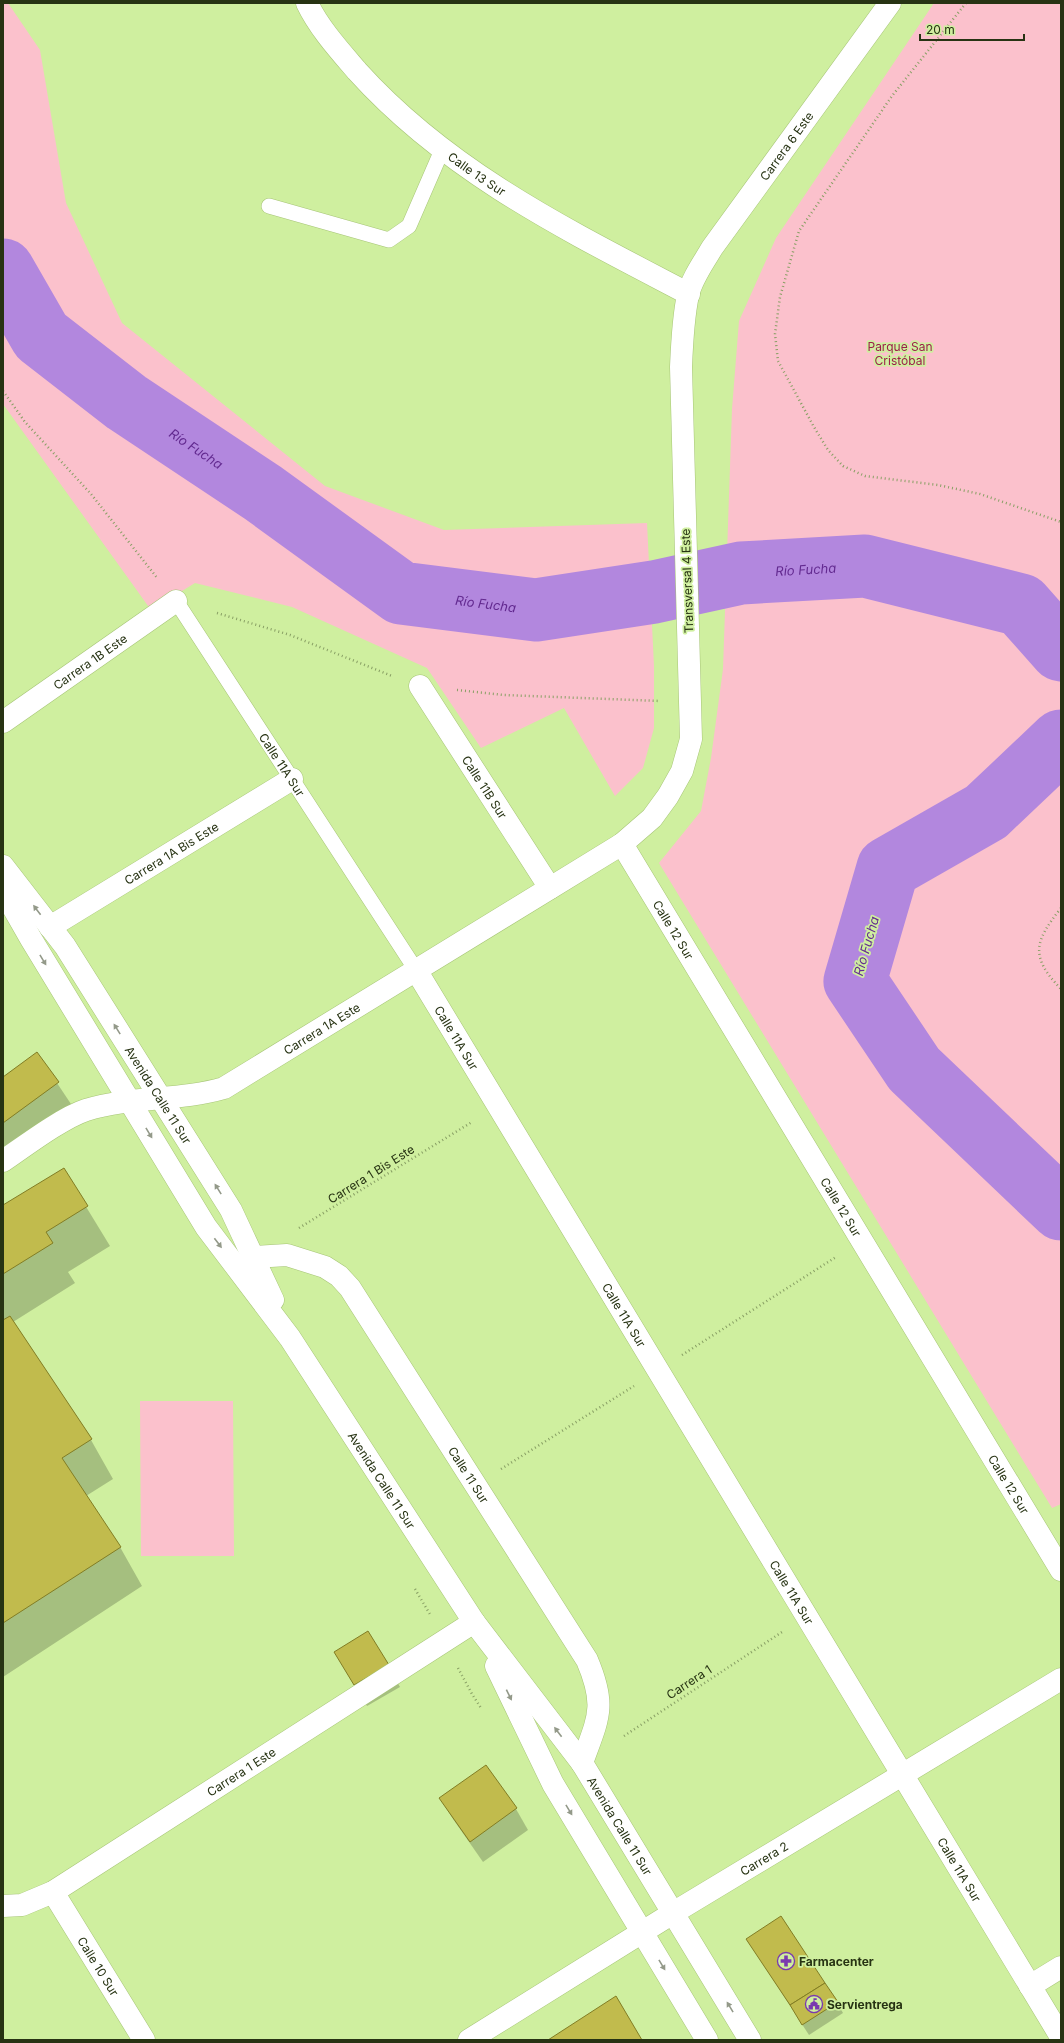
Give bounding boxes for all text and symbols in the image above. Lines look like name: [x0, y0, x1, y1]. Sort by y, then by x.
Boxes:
scale bar: [920, 16, 1024, 42]
text: 20 m: [926, 22, 955, 37]
street label: Carrera 6 Este: [756, 109, 816, 183]
street label: Calle 13 Sur: [445, 149, 509, 199]
park label: Parque San Cristóbal: [867, 339, 933, 368]
water label: Río Fucha: [166, 425, 226, 472]
street label: Transversal 4 Este: [678, 528, 696, 634]
water label: Río Fucha: [775, 560, 837, 579]
water label: Río Fucha: [454, 592, 517, 615]
street label: Carrera 1B Este: [50, 630, 130, 692]
street label: Calle 11A Sur: [256, 730, 309, 799]
street label: Calle 11B Sur: [459, 753, 511, 822]
street label: Carrera 1A Bis Este: [121, 818, 221, 887]
street label: Calle 12 Sur: [650, 897, 698, 962]
one-way arrow: [33, 905, 41, 916]
water label: Río Fucha: [850, 914, 882, 978]
one-way arrow: [40, 954, 47, 966]
street label: Carrera 1A Este: [280, 999, 363, 1057]
street label: Calle 11A Sur: [432, 1003, 482, 1073]
one-way arrow: [114, 1023, 121, 1035]
street label: Avenida Calle 11 Sur: [122, 1043, 195, 1147]
one-way arrow: [145, 1128, 153, 1138]
street label: Carrera 1 Bis Este: [325, 1141, 417, 1207]
street label: Calle 12 Sur: [818, 1174, 865, 1240]
one-way arrow: [214, 1184, 222, 1194]
one-way arrow: [214, 1238, 222, 1249]
street label: Calle 11A Sur: [599, 1280, 650, 1350]
street label: Avenida Calle 11 Sur: [345, 1429, 419, 1532]
street label: Calle 11 Sur: [445, 1443, 493, 1506]
street label: Calle 12 Sur: [985, 1452, 1033, 1517]
street label: Calle 11A Sur: [767, 1557, 818, 1627]
street label: Carrera 1: [664, 1662, 714, 1702]
one-way arrow: [506, 1689, 513, 1700]
one-way arrow: [554, 1727, 562, 1738]
street label: Carrera 1 Este: [204, 1744, 278, 1799]
street label: Avenida Calle 11 Sur: [584, 1774, 656, 1878]
one-way arrow: [565, 1804, 572, 1816]
street label: Calle 11A Sur: [935, 1835, 985, 1905]
street label: Carrera 2: [737, 1838, 791, 1879]
street label: Calle 10 Sur: [75, 1934, 123, 1999]
pharmacy icon: Farmacenter: [776, 1951, 796, 1971]
place label: Farmacenter: [799, 1954, 874, 1969]
one-way arrow: [658, 1960, 666, 1970]
public building icon: Servientrega: [804, 1994, 824, 2014]
place label: Servientrega: [827, 1997, 903, 2012]
one-way arrow: [726, 2001, 733, 2013]

